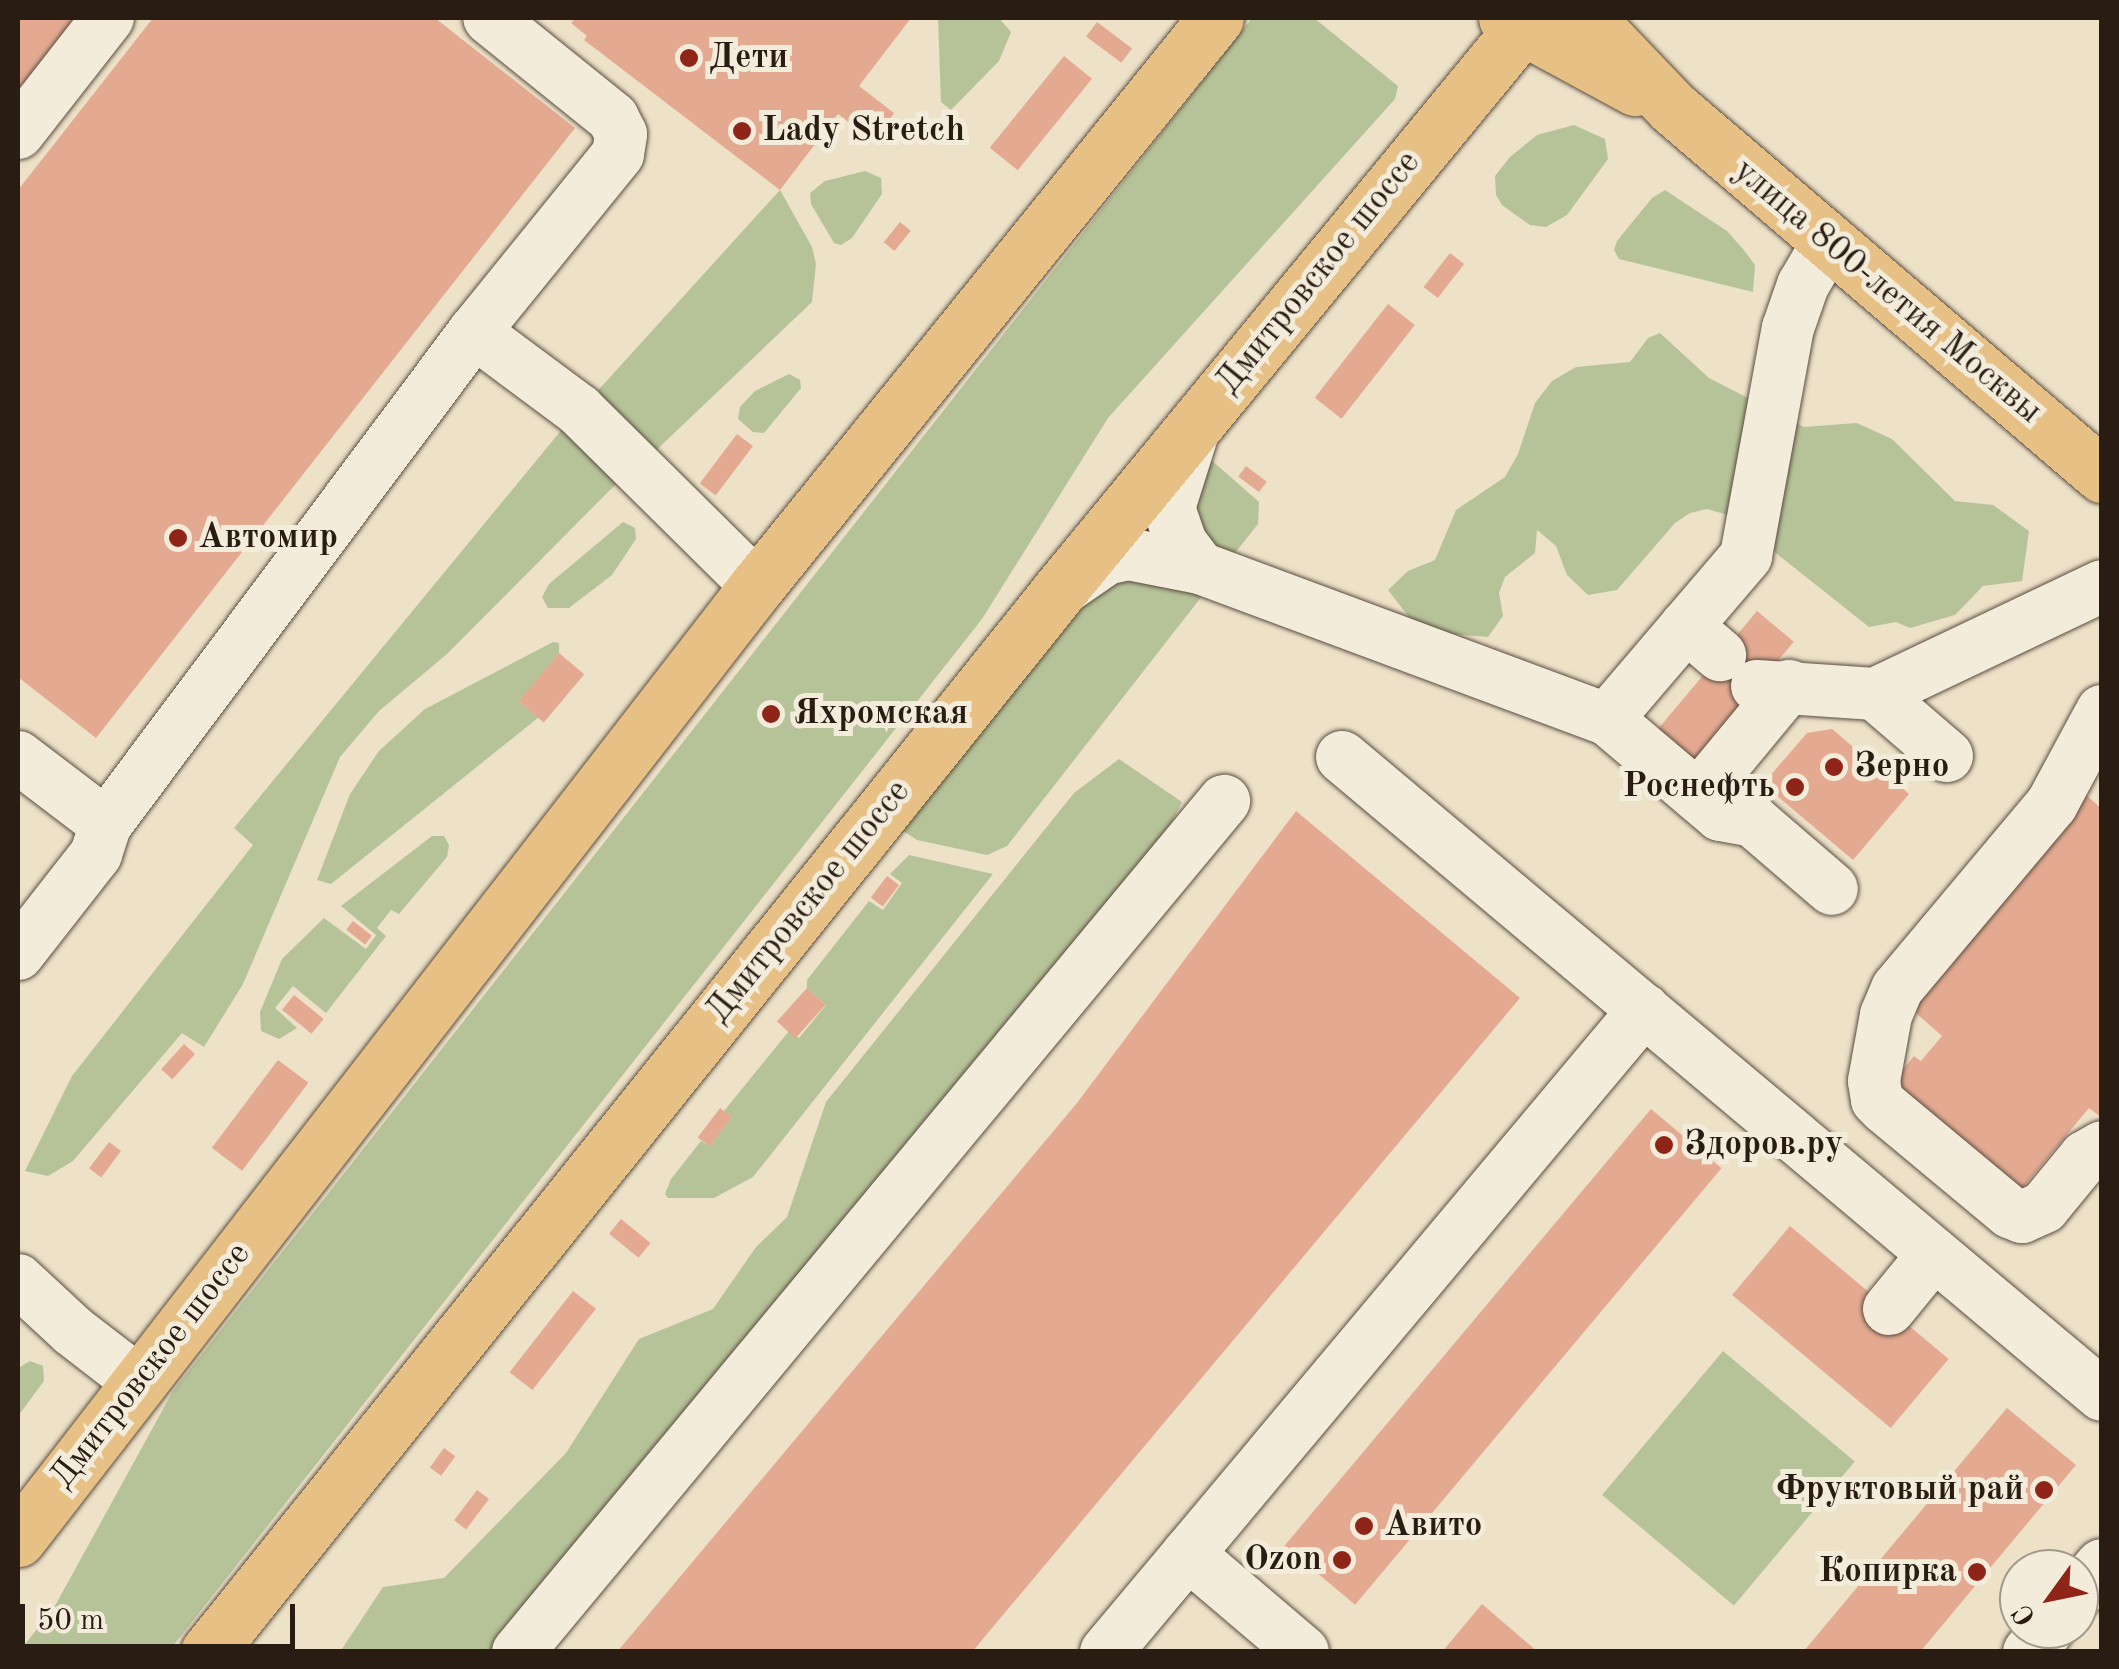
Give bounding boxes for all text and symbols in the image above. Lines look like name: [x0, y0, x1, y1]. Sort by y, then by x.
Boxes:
place label: Дети: [709, 37, 788, 79]
marker: Дети: [678, 47, 700, 69]
place label: Lady Stretch: [762, 110, 965, 152]
marker: Lady Stretch: [731, 120, 753, 142]
street label: Дмитровское шоссе: [1208, 143, 1430, 403]
street label: улица 800-летия Москвы: [1724, 151, 2050, 433]
place label: Автомир: [198, 517, 338, 559]
marker: Автомир: [167, 527, 189, 549]
place label: Яхромская: [794, 693, 968, 735]
marker: Яхромская: [758, 701, 784, 727]
place label: Зерно: [1854, 746, 1949, 788]
marker: Зерно: [1823, 756, 1845, 778]
place label: Роснефть: [1623, 766, 1775, 808]
street label: Дмитровское шоссе: [698, 772, 920, 1032]
marker: Роснефть: [1784, 776, 1806, 798]
place label: Здоров.ру: [1684, 1124, 1843, 1166]
marker: Здоров.ру: [1653, 1134, 1675, 1156]
street label: Дмитровское шоссе: [42, 1235, 260, 1497]
place label: Фруктовый рай: [1776, 1469, 2024, 1511]
marker: Фруктовый рай: [2033, 1479, 2055, 1501]
place label: Авито: [1384, 1505, 1482, 1547]
marker: Авито: [1353, 1515, 1375, 1537]
place label: Ozon: [1244, 1539, 1322, 1581]
marker: Ozon: [1331, 1549, 1353, 1571]
north arrow: [1999, 1549, 2099, 1649]
place label: Копирка: [1819, 1551, 1957, 1593]
marker: Копирка: [1966, 1561, 1988, 1583]
scale bar: [25, 1584, 300, 1646]
text: С: [2009, 1599, 2042, 1630]
text: 50 m: [37, 1606, 104, 1636]

